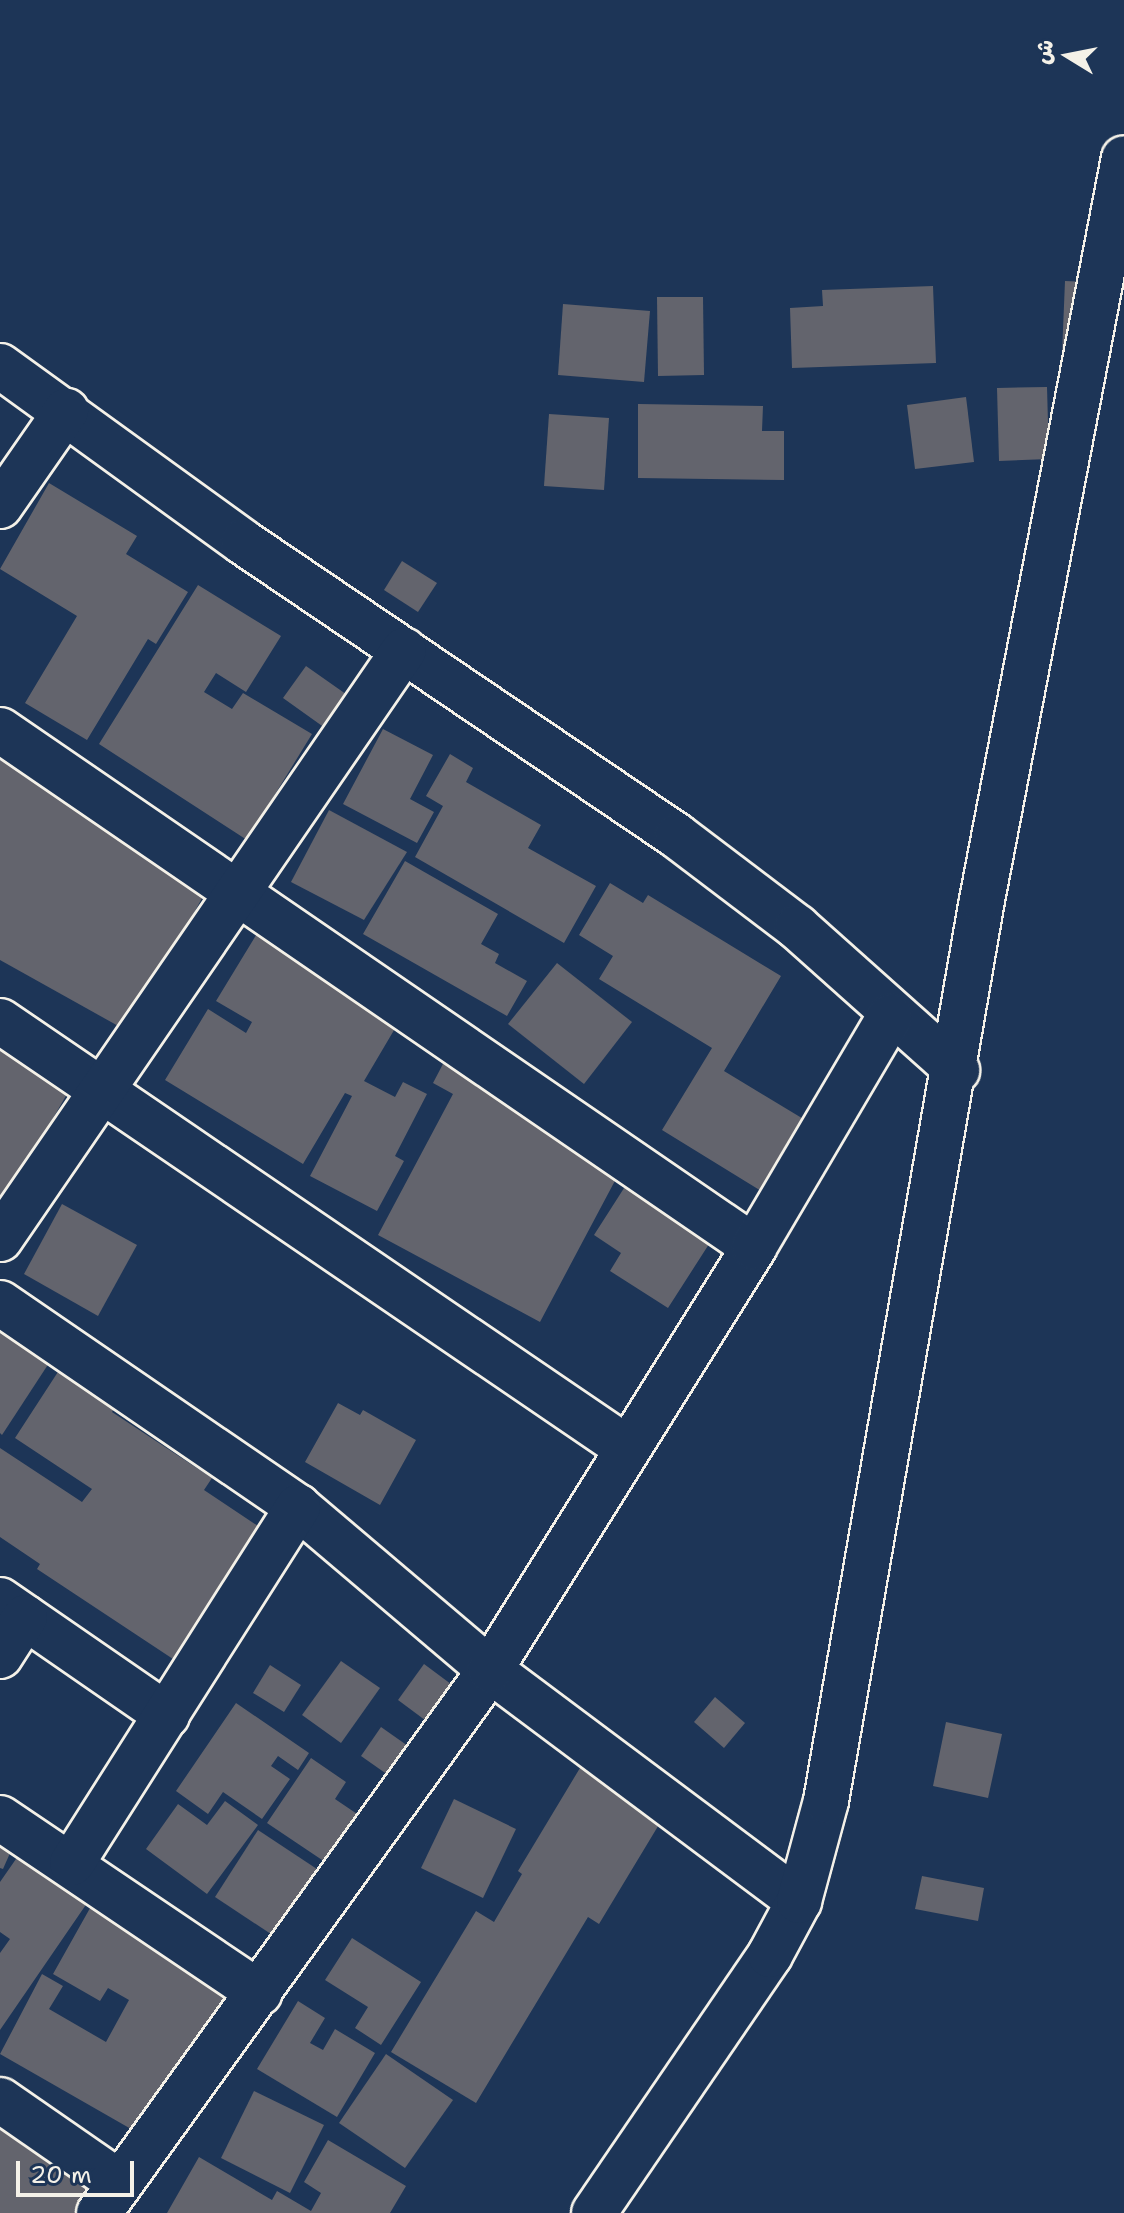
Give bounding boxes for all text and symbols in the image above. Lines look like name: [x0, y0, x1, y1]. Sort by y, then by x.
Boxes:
north arrow: [1028, 16, 1108, 96]
text: ش: [1027, 37, 1060, 66]
scale bar: [20, 2145, 138, 2195]
text: 20 m: [30, 2159, 92, 2191]

